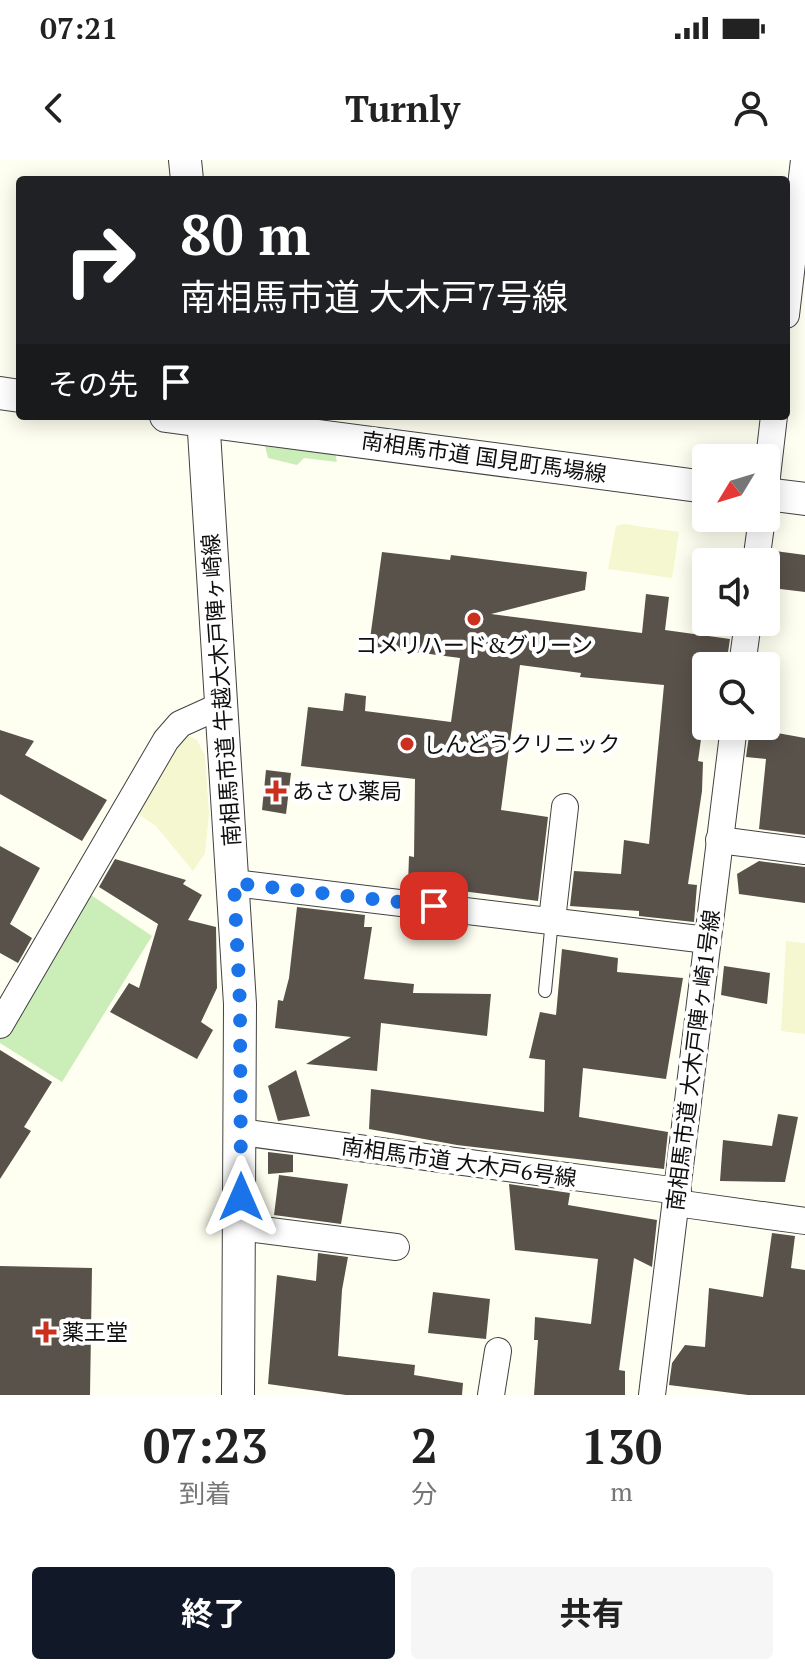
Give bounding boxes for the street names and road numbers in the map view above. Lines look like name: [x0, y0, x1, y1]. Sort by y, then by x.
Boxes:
street label: 南相馬市道 国見町馬場線: [360, 425, 609, 488]
street label: 南相馬市道 牛越大木戸陣ヶ崎線: [195, 533, 246, 847]
street label: 南相馬市道 大木戸陣ヶ崎1号線: [660, 908, 725, 1212]
street label: 南相馬市道 大木戸6号線: [340, 1131, 578, 1192]

